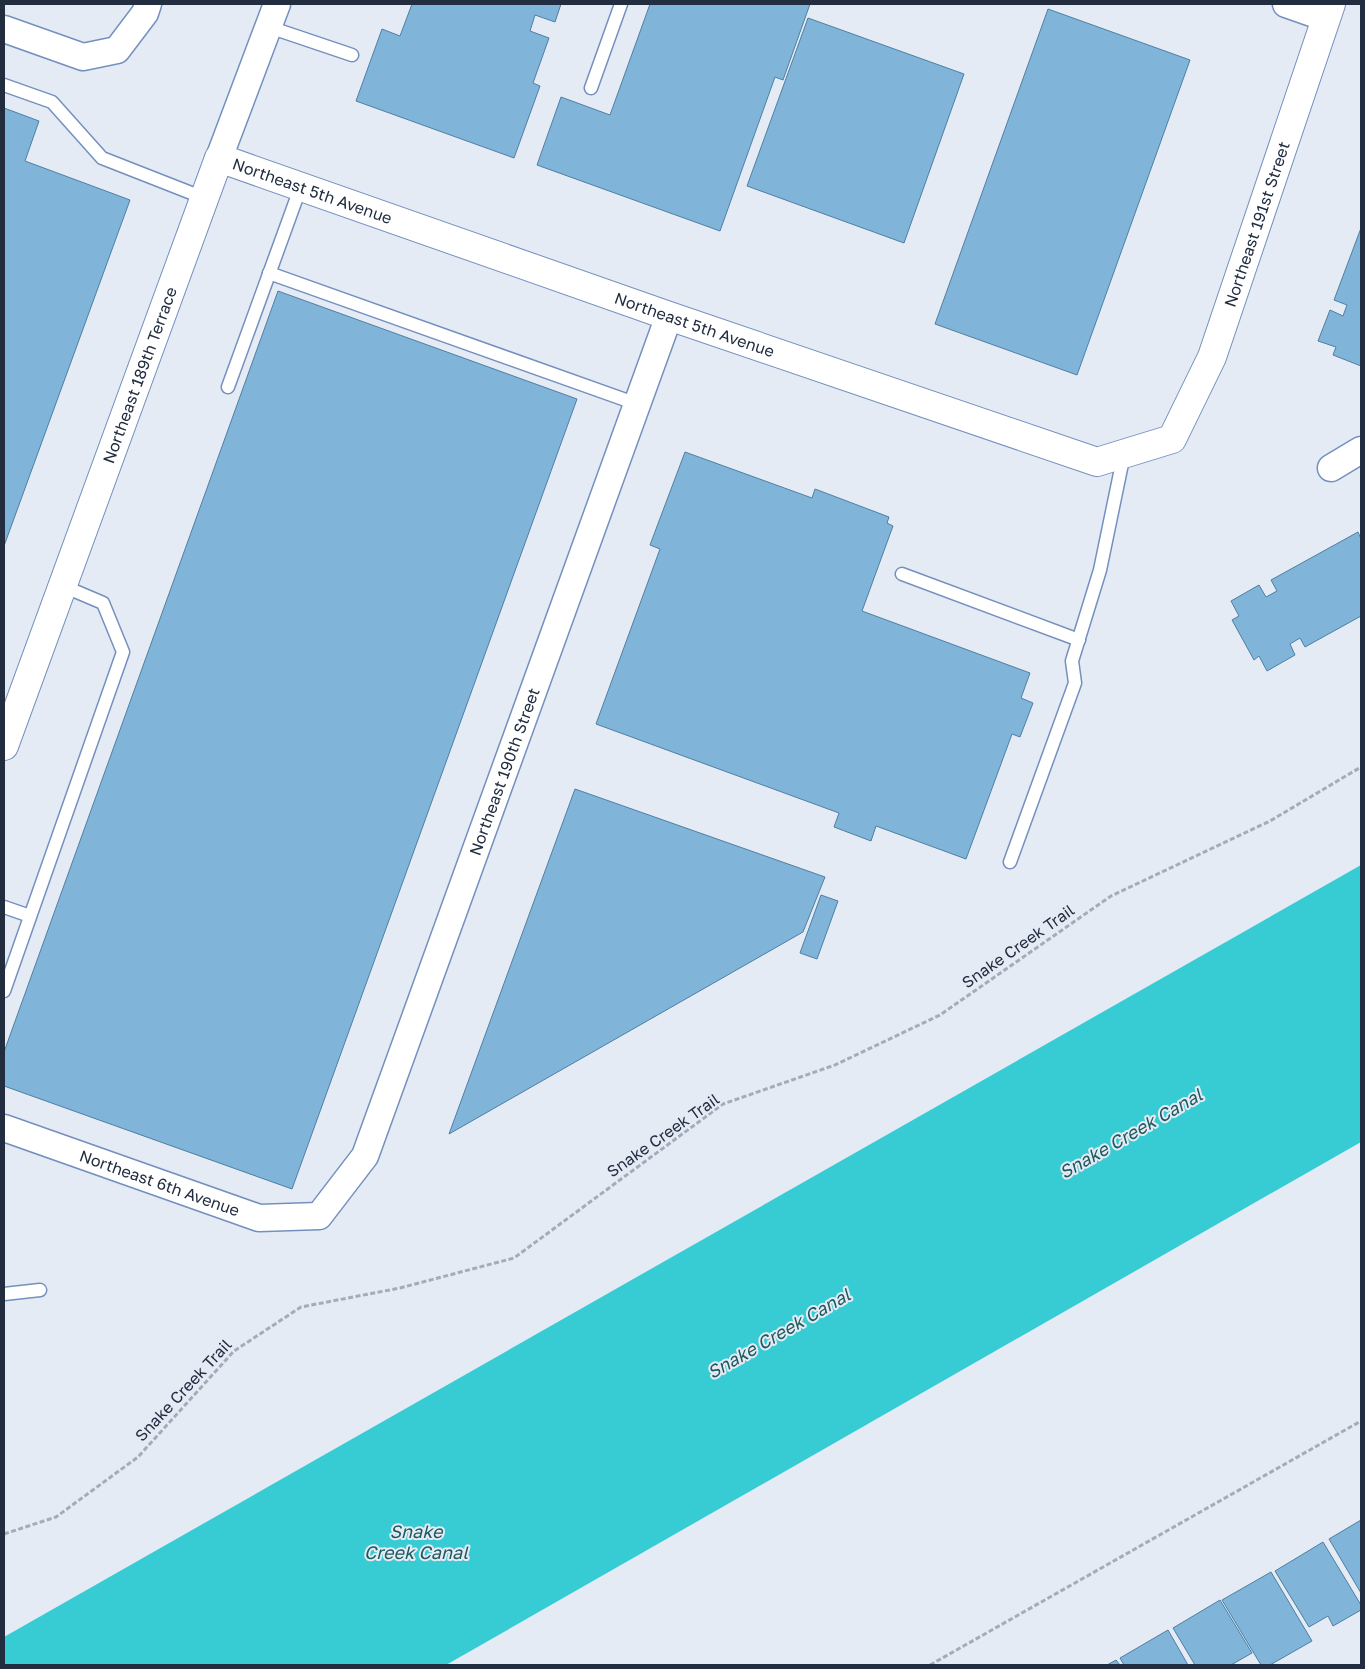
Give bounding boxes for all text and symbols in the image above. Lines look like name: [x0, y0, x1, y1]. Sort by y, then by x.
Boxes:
street label: Northeast 191st Street: [1220, 139, 1294, 310]
street label: Northeast 5th Avenue: [230, 154, 395, 228]
street label: Northeast 189th Terrace: [98, 284, 181, 466]
street label: Northeast 5th Avenue: [612, 288, 777, 361]
street label: Northeast 190th Street: [465, 685, 544, 858]
street label: Snake Creek Trail: [958, 900, 1078, 992]
water label: Snake Creek Canal: [1055, 1083, 1207, 1183]
street label: Snake Creek Trail: [603, 1089, 723, 1181]
street label: Northeast 6th Avenue: [77, 1145, 242, 1220]
water label: Snake Creek Canal: [703, 1283, 855, 1383]
street label: Snake Creek Trail: [130, 1335, 236, 1445]
water label: Snake Creek Canal: [364, 1520, 469, 1563]

